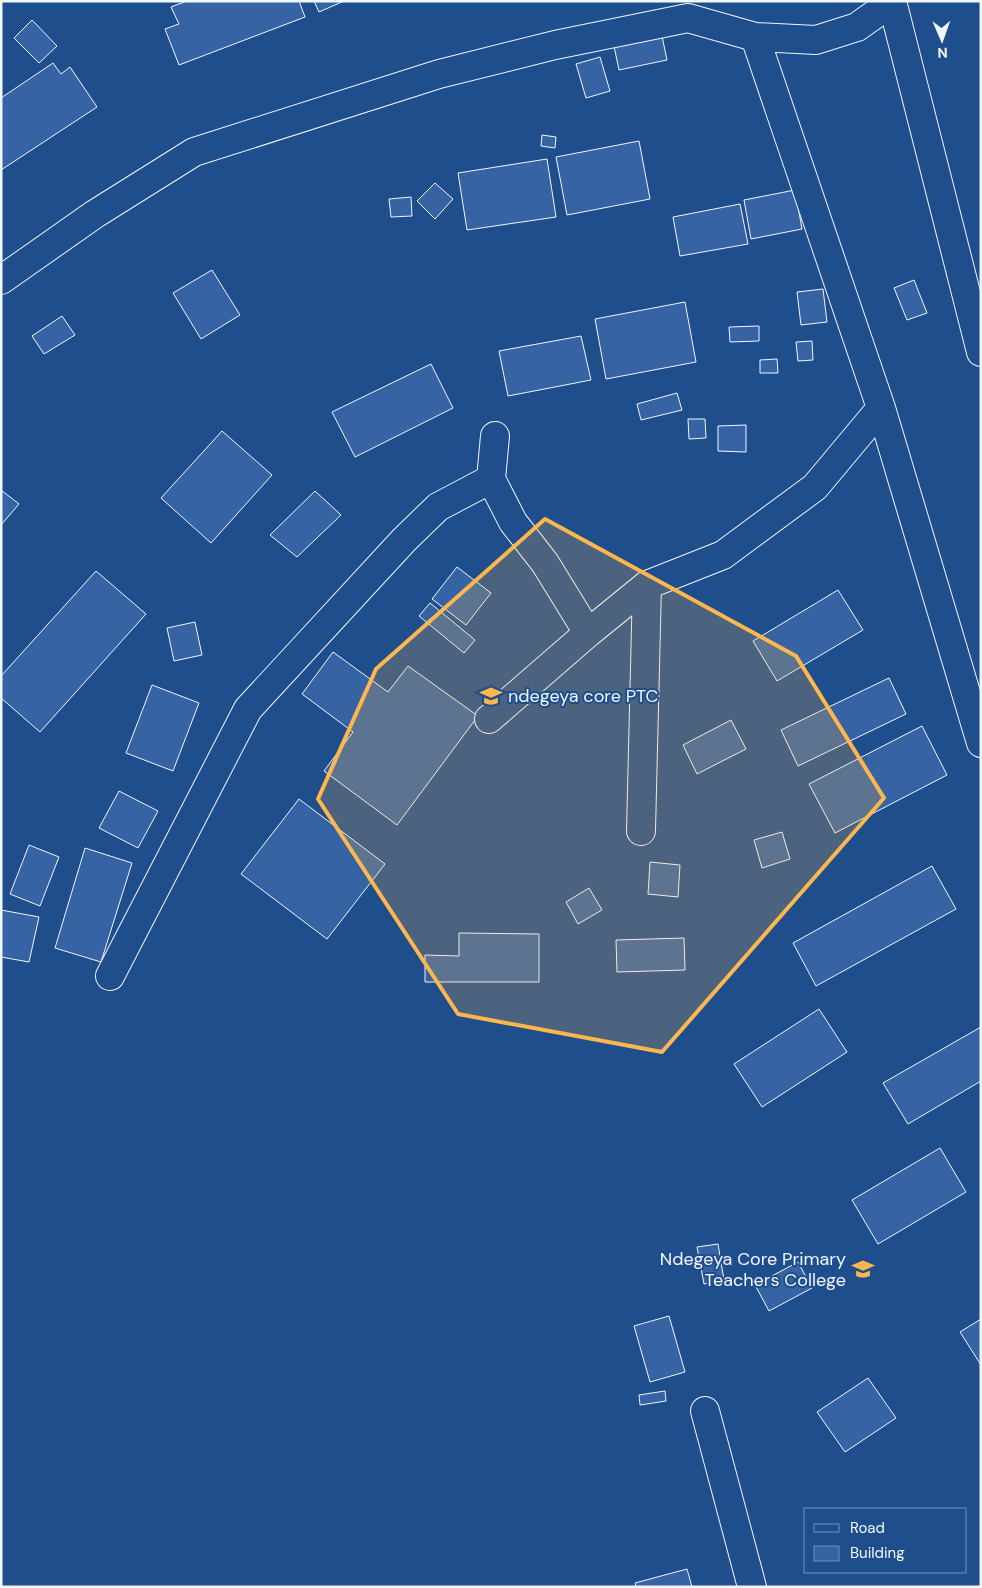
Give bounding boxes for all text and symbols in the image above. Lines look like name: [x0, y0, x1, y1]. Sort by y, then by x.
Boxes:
north arrow: [917, 15, 967, 65]
text: N: [937, 44, 948, 62]
school or university icon: ndegeya core PTC: [478, 683, 504, 709]
place label: ndegeya core PTC: [508, 684, 659, 708]
place label: Ndegeya Core Primary Teachers College: [660, 1247, 846, 1292]
school or university icon: Ndegeya Core Primary Teachers College: [850, 1256, 876, 1282]
legend: [804, 1508, 967, 1573]
text: Road: [850, 1518, 885, 1538]
text: Building: [850, 1543, 905, 1563]

